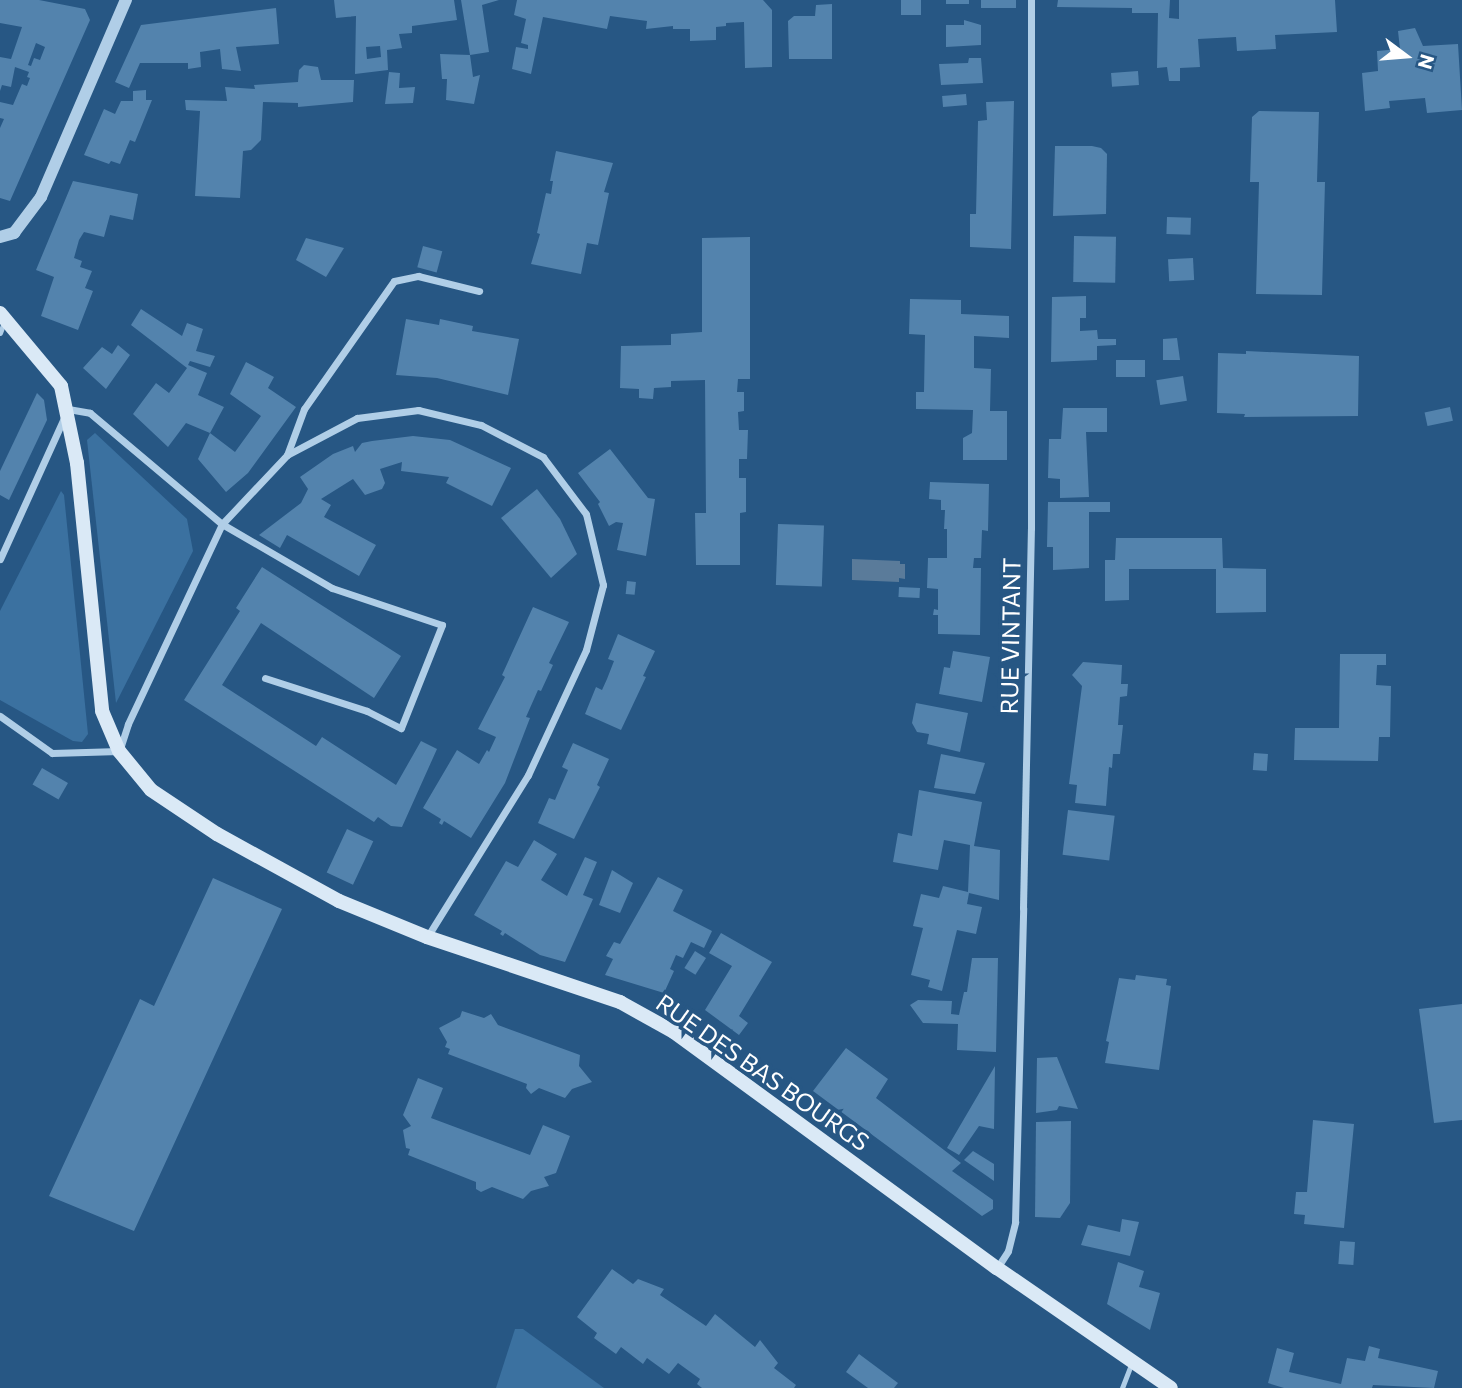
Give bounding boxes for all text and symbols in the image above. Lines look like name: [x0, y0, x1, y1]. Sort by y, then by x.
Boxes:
north arrow: [1371, 21, 1441, 91]
text: N: [1414, 52, 1440, 72]
street label: RUE VINTANT: [994, 557, 1026, 715]
street label: RUE DES BAS BOURGS: [651, 988, 875, 1156]

